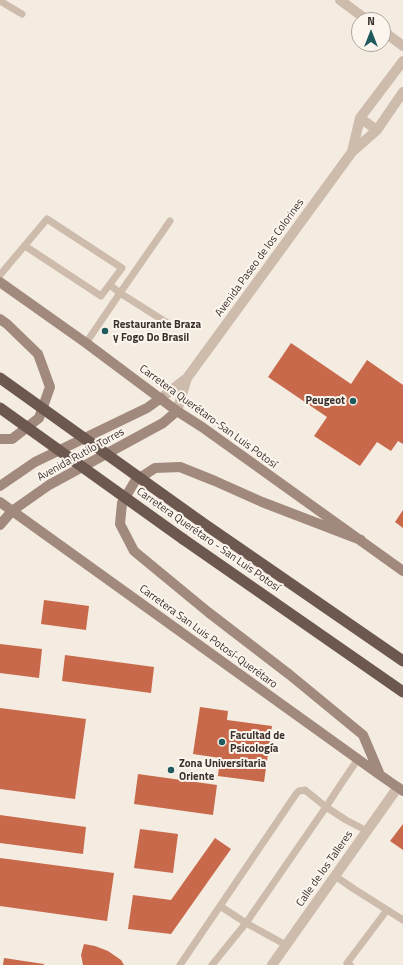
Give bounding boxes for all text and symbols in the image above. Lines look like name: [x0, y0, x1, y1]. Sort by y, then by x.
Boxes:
north arrow: [351, 12, 391, 52]
text: N: [367, 13, 375, 29]
street label: Avenida Paseo de los Colorines: [213, 196, 307, 320]
place label: Restaurante Braza y Fogo Do Brasil: [113, 318, 201, 344]
marker: Restaurante Braza y Fogo Do Brasil: [100, 326, 110, 336]
street label: Carretera Querétaro-San Luis Potosí: [136, 363, 280, 471]
place label: Peugeot: [305, 394, 345, 408]
marker: Peugeot: [348, 396, 358, 406]
street label: Avenida Rutilo Torres: [35, 426, 127, 484]
street label: Carretera Querétaro - San Luis Potosí: [134, 485, 282, 595]
street label: Carretera San Luis Potosí-Querétaro: [136, 582, 280, 692]
place label: Facultad de Psicología: [230, 729, 285, 755]
marker: Facultad de Psicología: [217, 737, 227, 747]
place label: Zona Universitaria Oriente: [179, 757, 266, 783]
marker: Zona Universitaria Oriente: [166, 765, 176, 775]
street label: Calle de los Talleres: [294, 829, 356, 909]

